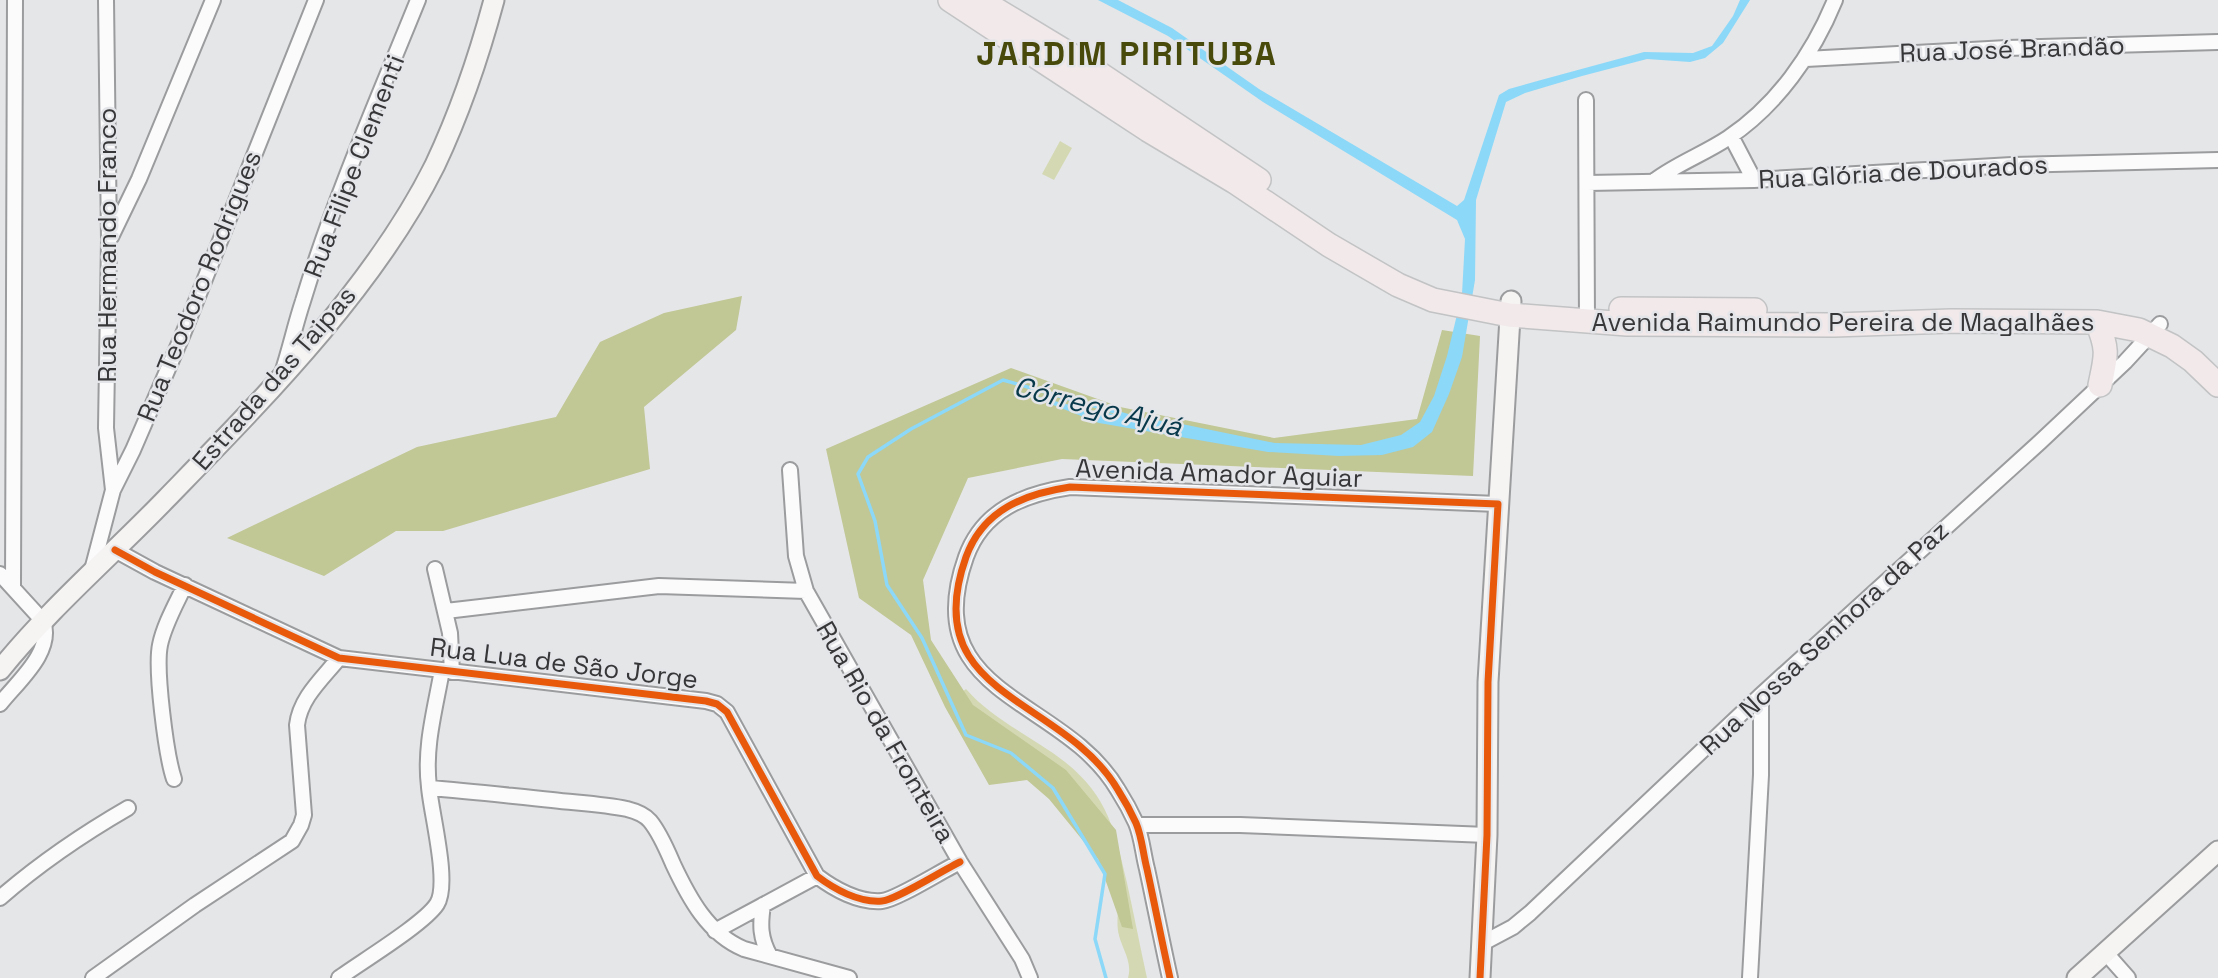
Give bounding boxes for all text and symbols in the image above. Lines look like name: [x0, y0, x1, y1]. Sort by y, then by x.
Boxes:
street label: Rua José Brandão: [1899, 28, 2125, 70]
district label: JARDIM PIRITUBA: [976, 33, 1278, 75]
street label: Rua Filipe Clementi: [296, 50, 412, 282]
street label: Rua Hermando Franco: [90, 108, 124, 382]
street label: Rua Teodoro Rodrigues: [129, 145, 269, 427]
street label: Rua Glória de Dourados: [1757, 147, 2049, 197]
street label: Estrada das Taipas: [185, 279, 363, 477]
street label: Avenida Raimundo Pereira de Magalhães: [1592, 305, 2094, 339]
water label: Córrego Ajuá: [1010, 368, 1187, 445]
street label: Avenida Amador Aguiar: [1075, 451, 1363, 495]
street label: Rua Nossa Senhora da Paz: [1692, 513, 1956, 763]
street label: Rua Rio da Fronteira: [809, 615, 963, 849]
street label: Rua Lua de São Jorge: [428, 630, 700, 696]

